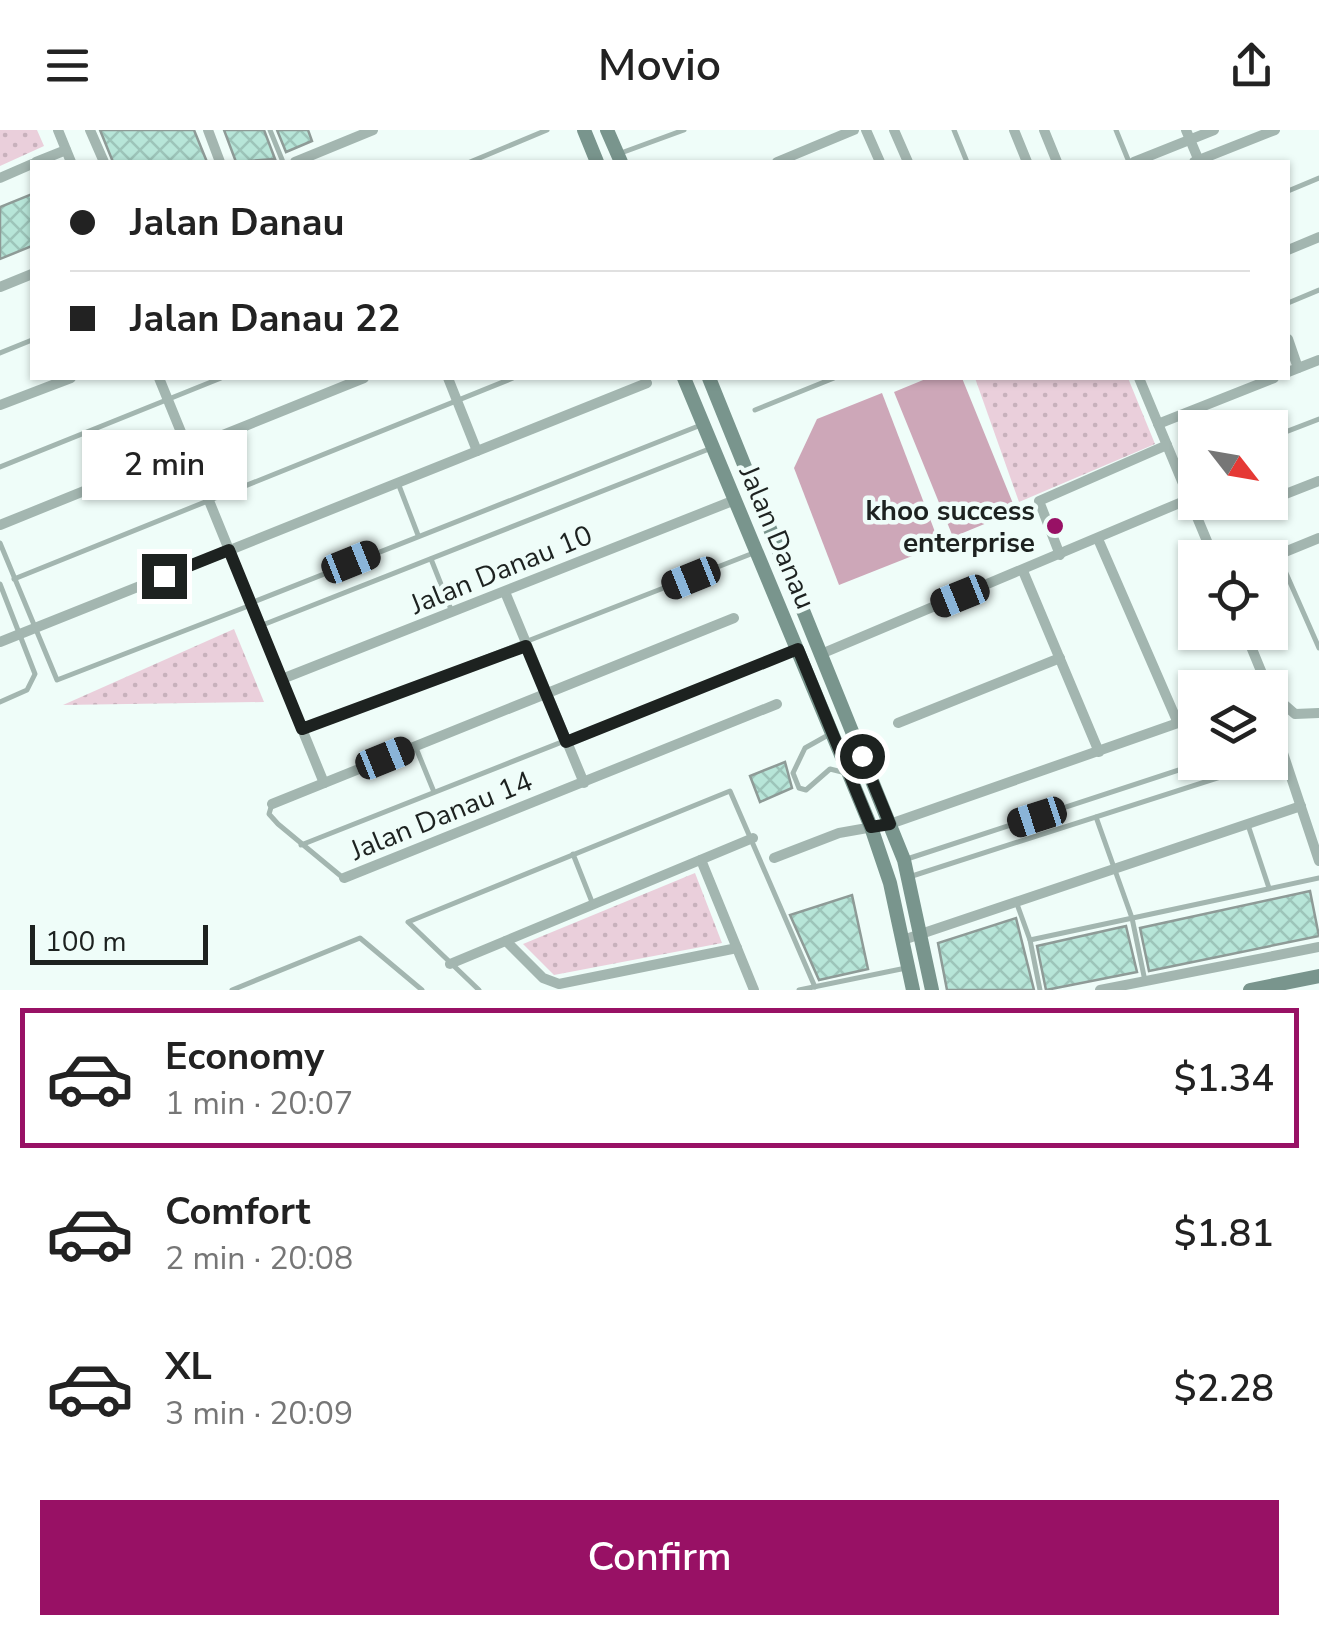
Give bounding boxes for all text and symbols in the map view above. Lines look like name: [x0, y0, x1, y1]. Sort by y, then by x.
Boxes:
text: Movio: [598, 35, 721, 96]
icon: menu: [40, 38, 95, 93]
icon: share: [1224, 38, 1279, 93]
text: Jalan Danau: [130, 197, 344, 248]
text: Jalan Danau 22: [130, 293, 400, 344]
north arrow: [1178, 410, 1288, 520]
map controls: [1178, 410, 1288, 780]
callout: 2 min: [81, 431, 246, 501]
text: 2 min: [124, 443, 205, 486]
street label: Jalan Danau: [729, 459, 824, 615]
place label: khoo success enterprise: [866, 492, 1035, 562]
marker: khoo success enterprise: [1044, 515, 1066, 537]
street label: Jalan Danau 10: [404, 516, 598, 624]
car: [318, 537, 384, 587]
button: locate: [1178, 540, 1288, 650]
car: [658, 553, 724, 603]
route end: [142, 554, 187, 599]
car: [927, 571, 993, 621]
button: layers: [1178, 670, 1288, 780]
car: [352, 733, 418, 783]
route start: [840, 734, 885, 779]
street label: Jalan Danau 14: [344, 762, 538, 870]
car: [1004, 793, 1070, 841]
scale bar: [30, 920, 208, 964]
text: 100 m: [45, 923, 127, 961]
text: Economy: [165, 1031, 324, 1082]
icon: car: [45, 1033, 135, 1123]
text: $1.34: [1174, 1053, 1274, 1104]
text: 1 min · 20:07: [165, 1082, 353, 1125]
text: Comfort: [165, 1186, 310, 1237]
icon: car: [45, 1188, 135, 1278]
text: $1.81: [1174, 1208, 1274, 1259]
text: 2 min · 20:08: [165, 1237, 353, 1280]
text: XL: [165, 1341, 212, 1392]
icon: car: [45, 1343, 135, 1433]
text: $2.28: [1174, 1363, 1274, 1414]
text: 3 min · 20:09: [165, 1392, 353, 1435]
button: Confirm: [40, 1500, 1279, 1615]

